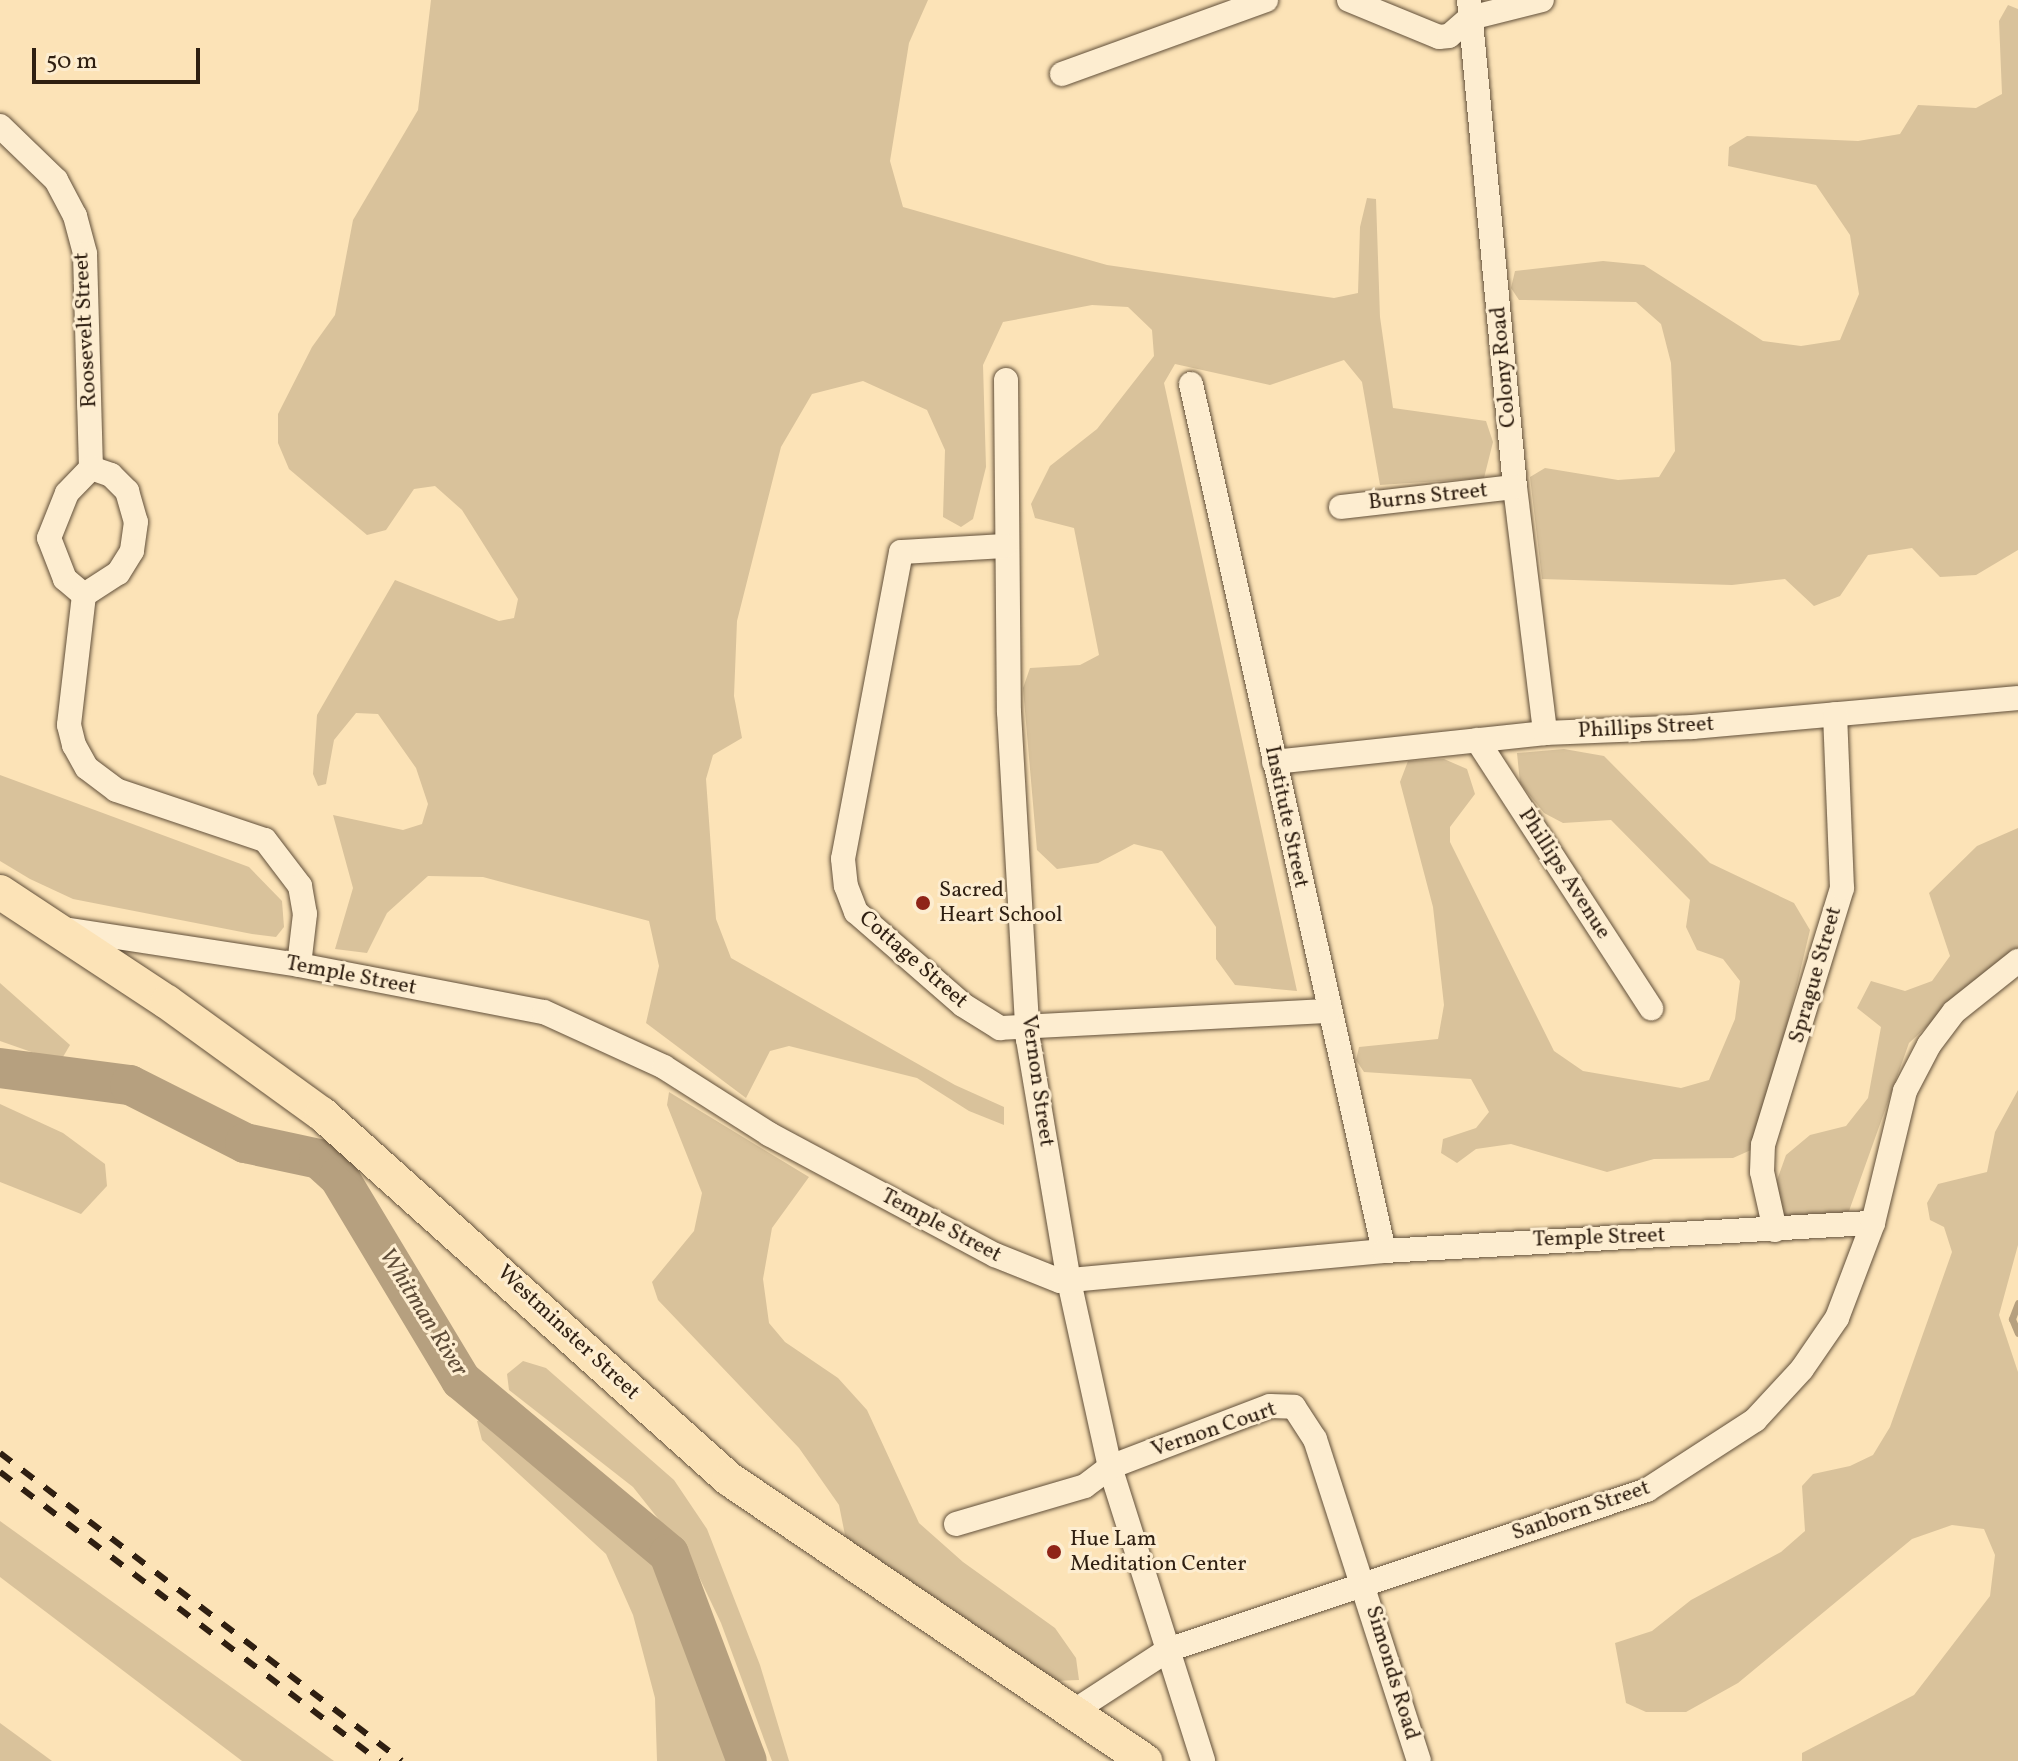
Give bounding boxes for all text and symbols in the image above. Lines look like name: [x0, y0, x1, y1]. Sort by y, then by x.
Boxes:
scale bar: [36, 32, 204, 82]
text: 50 m: [46, 45, 98, 79]
street label: Roosevelt Street: [69, 252, 103, 408]
street label: Colony Road: [1486, 305, 1522, 429]
street label: Burns Street: [1367, 478, 1489, 516]
street label: Phillips Street: [1577, 711, 1715, 745]
street label: Institute Street: [1258, 743, 1314, 891]
street label: Phillips Avenue: [1512, 804, 1616, 944]
place label: Sacred Heart School: [939, 877, 1063, 928]
marker: Sacred Heart School: [914, 894, 932, 912]
street label: Sprague Street: [1784, 904, 1848, 1046]
street label: Cottage Street: [853, 905, 973, 1015]
street label: Temple Street: [283, 950, 419, 1002]
street label: Vernon Street: [1015, 1013, 1059, 1149]
street label: Temple Street: [876, 1183, 1006, 1269]
street label: Temple Street: [1532, 1222, 1666, 1254]
water label: Whitman River: [371, 1243, 473, 1383]
street label: Westminster Street: [491, 1260, 645, 1406]
street label: Vernon Court: [1148, 1396, 1280, 1464]
street label: Sanborn Street: [1508, 1475, 1654, 1547]
place label: Hue Lam Meditation Center: [1070, 1526, 1247, 1578]
marker: Hue Lam Meditation Center: [1045, 1543, 1063, 1561]
street label: Simonds Road: [1359, 1603, 1425, 1743]

